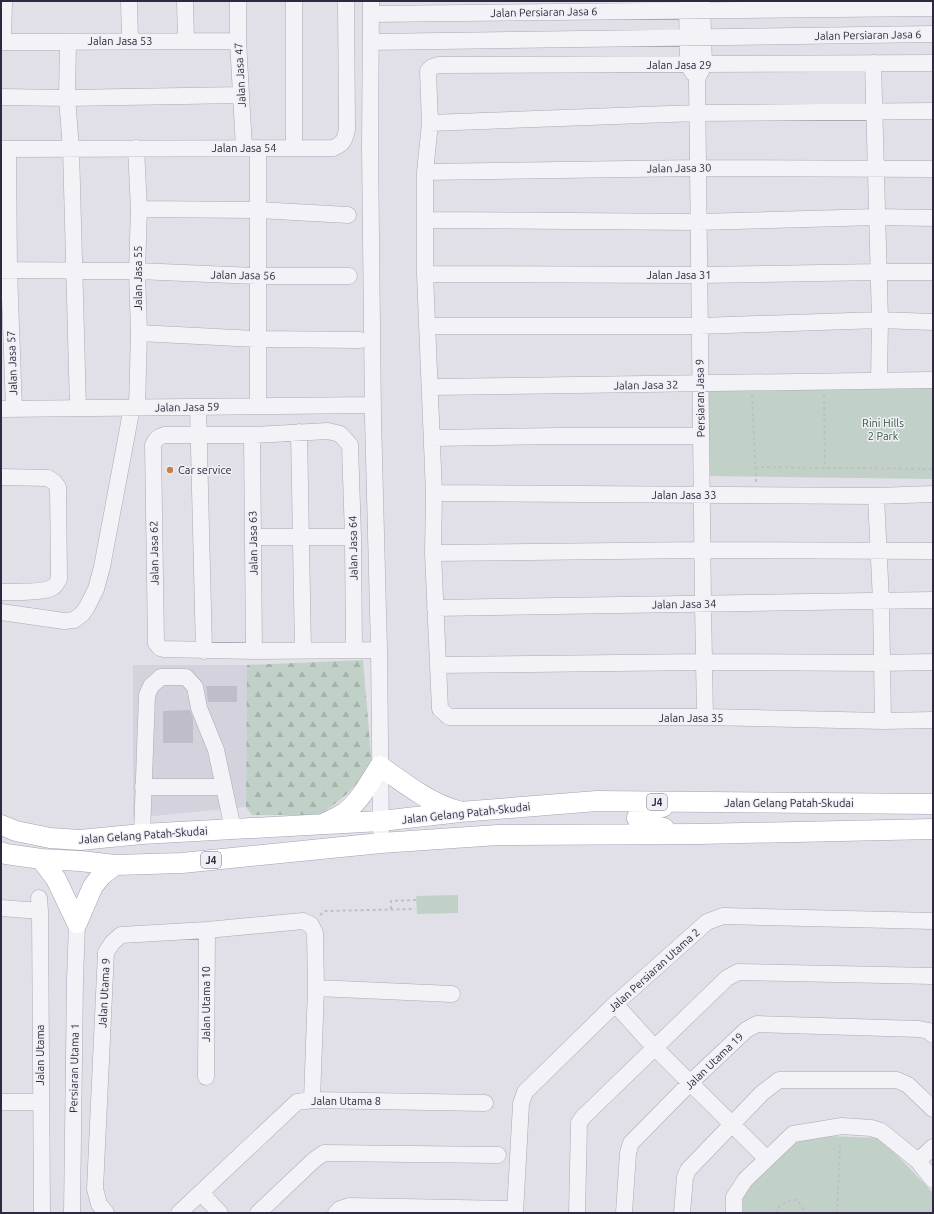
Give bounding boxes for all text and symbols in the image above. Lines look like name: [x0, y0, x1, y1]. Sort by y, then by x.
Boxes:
street label: Jalan Persiaran Jasa 6: [490, 5, 598, 19]
street label: Jalan Persiaran Jasa 6: [814, 28, 922, 42]
street label: Jalan Jasa 53: [88, 35, 152, 47]
street label: Jalan Jasa 47: [232, 42, 248, 108]
street label: Jalan Jasa 29: [647, 59, 711, 71]
street label: Jalan Jasa 54: [212, 142, 276, 154]
street label: Jalan Jasa 30: [646, 161, 712, 175]
street label: Jalan Jasa 55: [132, 246, 144, 310]
street label: Jalan Jasa 56: [210, 268, 276, 282]
street label: Jalan Jasa 31: [647, 269, 711, 281]
street label: Jalan Jasa 57: [5, 330, 19, 396]
street label: Persiaran Jasa 9: [693, 359, 707, 437]
street label: Jalan Jasa 32: [613, 378, 679, 392]
street label: Jalan Jasa 59: [154, 400, 220, 414]
park label: Rini Hills 2 Park: [862, 417, 904, 442]
place label: Car service: [178, 464, 232, 476]
marker: Car service: [165, 465, 175, 475]
street label: Jalan Jasa 33: [652, 489, 716, 501]
street label: Jalan Jasa 63: [246, 510, 260, 576]
street label: Jalan Jasa 64: [346, 515, 360, 581]
street label: Jalan Jasa 62: [147, 520, 161, 586]
street label: Jalan Jasa 34: [651, 597, 717, 611]
street label: Jalan Jasa 35: [659, 712, 723, 724]
road number: J4: [647, 794, 667, 810]
street label: Jalan Gelang Patah-Skudai: [724, 797, 854, 809]
street label: Jalan Gelang Patah-Skudai: [401, 800, 531, 826]
street label: Jalan Gelang Patah-Skudai: [78, 825, 208, 845]
road number: J4: [201, 852, 221, 868]
street label: Jalan Persiaran Utama 2: [606, 926, 702, 1014]
street label: Jalan Utama 9: [96, 958, 112, 1028]
street label: Jalan Utama 10: [200, 966, 212, 1042]
street label: Persiaran Utama 1: [67, 1023, 81, 1113]
street label: Jalan Utama: [34, 1024, 46, 1086]
street label: Jalan Utama 19: [683, 1030, 745, 1092]
street label: Jalan Utama 8: [311, 1095, 381, 1107]

